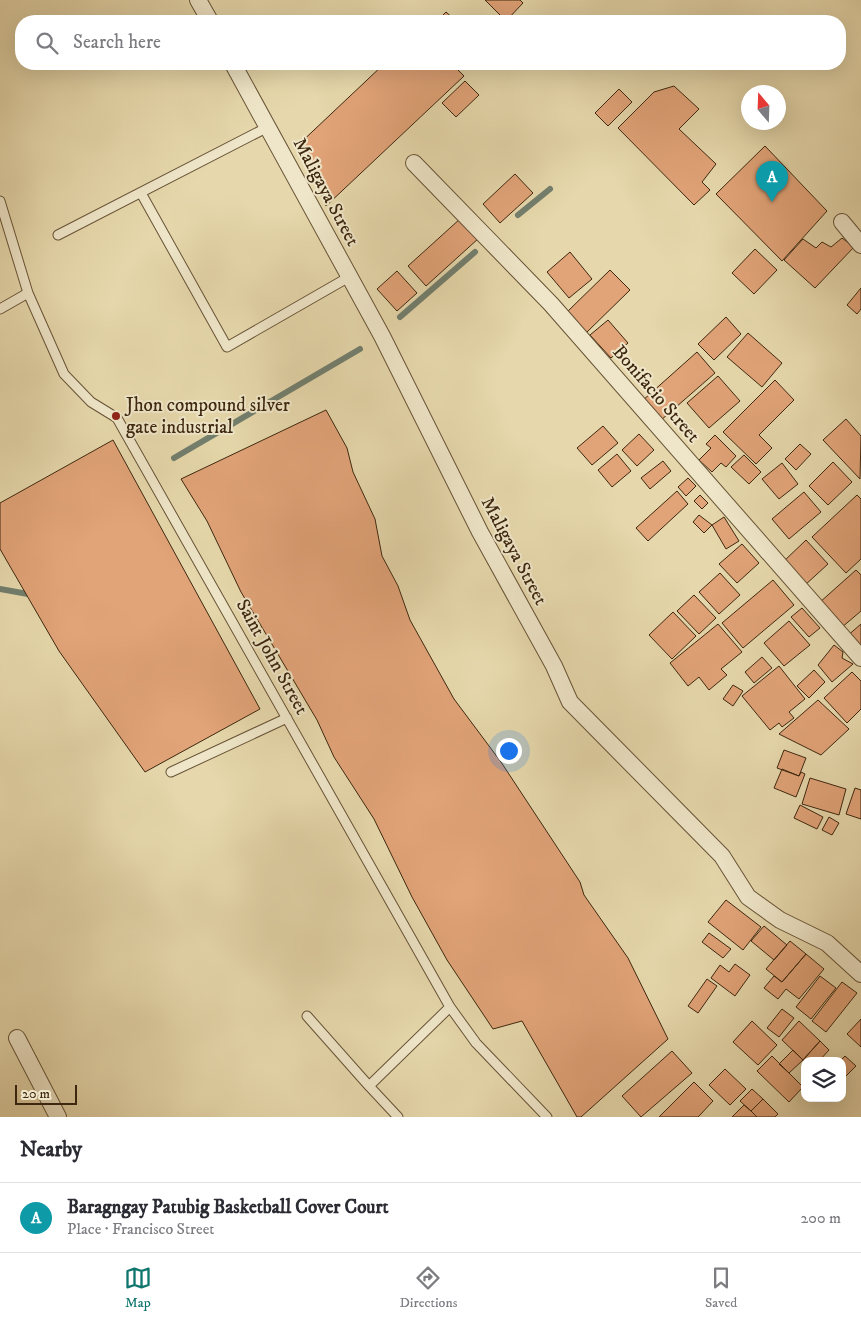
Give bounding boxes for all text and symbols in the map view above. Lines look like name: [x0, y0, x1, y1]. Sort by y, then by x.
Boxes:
search box: [15, 15, 846, 70]
icon: search: [33, 29, 61, 57]
text: Search here: [73, 31, 161, 54]
north arrow: [741, 85, 786, 130]
street label: Maligaya Street: [288, 134, 364, 250]
pin: A: [756, 161, 788, 202]
street label: Bonifacio Street: [607, 341, 705, 447]
place label: Jhon compound silver gate industrial: [124, 394, 290, 439]
marker: Jhon compound silver gate industrial: [110, 410, 122, 422]
street label: Maligaya Street: [476, 493, 552, 609]
street label: Saint John Street: [231, 595, 313, 719]
your location: [496, 738, 522, 764]
map controls: [801, 1057, 846, 1102]
button: layers: [801, 1057, 846, 1102]
scale bar: [15, 1082, 78, 1105]
text: 20 m: [22, 1085, 50, 1103]
text: Nearby: [20, 1137, 82, 1163]
text: Baragngay Patubig Basketball Cover Court: [67, 1196, 389, 1219]
text: A: [31, 1208, 41, 1228]
text: 200 m: [800, 1208, 841, 1228]
text: Place · Francisco Street: [67, 1219, 214, 1239]
tab: Map: [124, 1264, 152, 1312]
tab: Directions: [399, 1264, 457, 1312]
tab: Saved: [705, 1264, 737, 1312]

